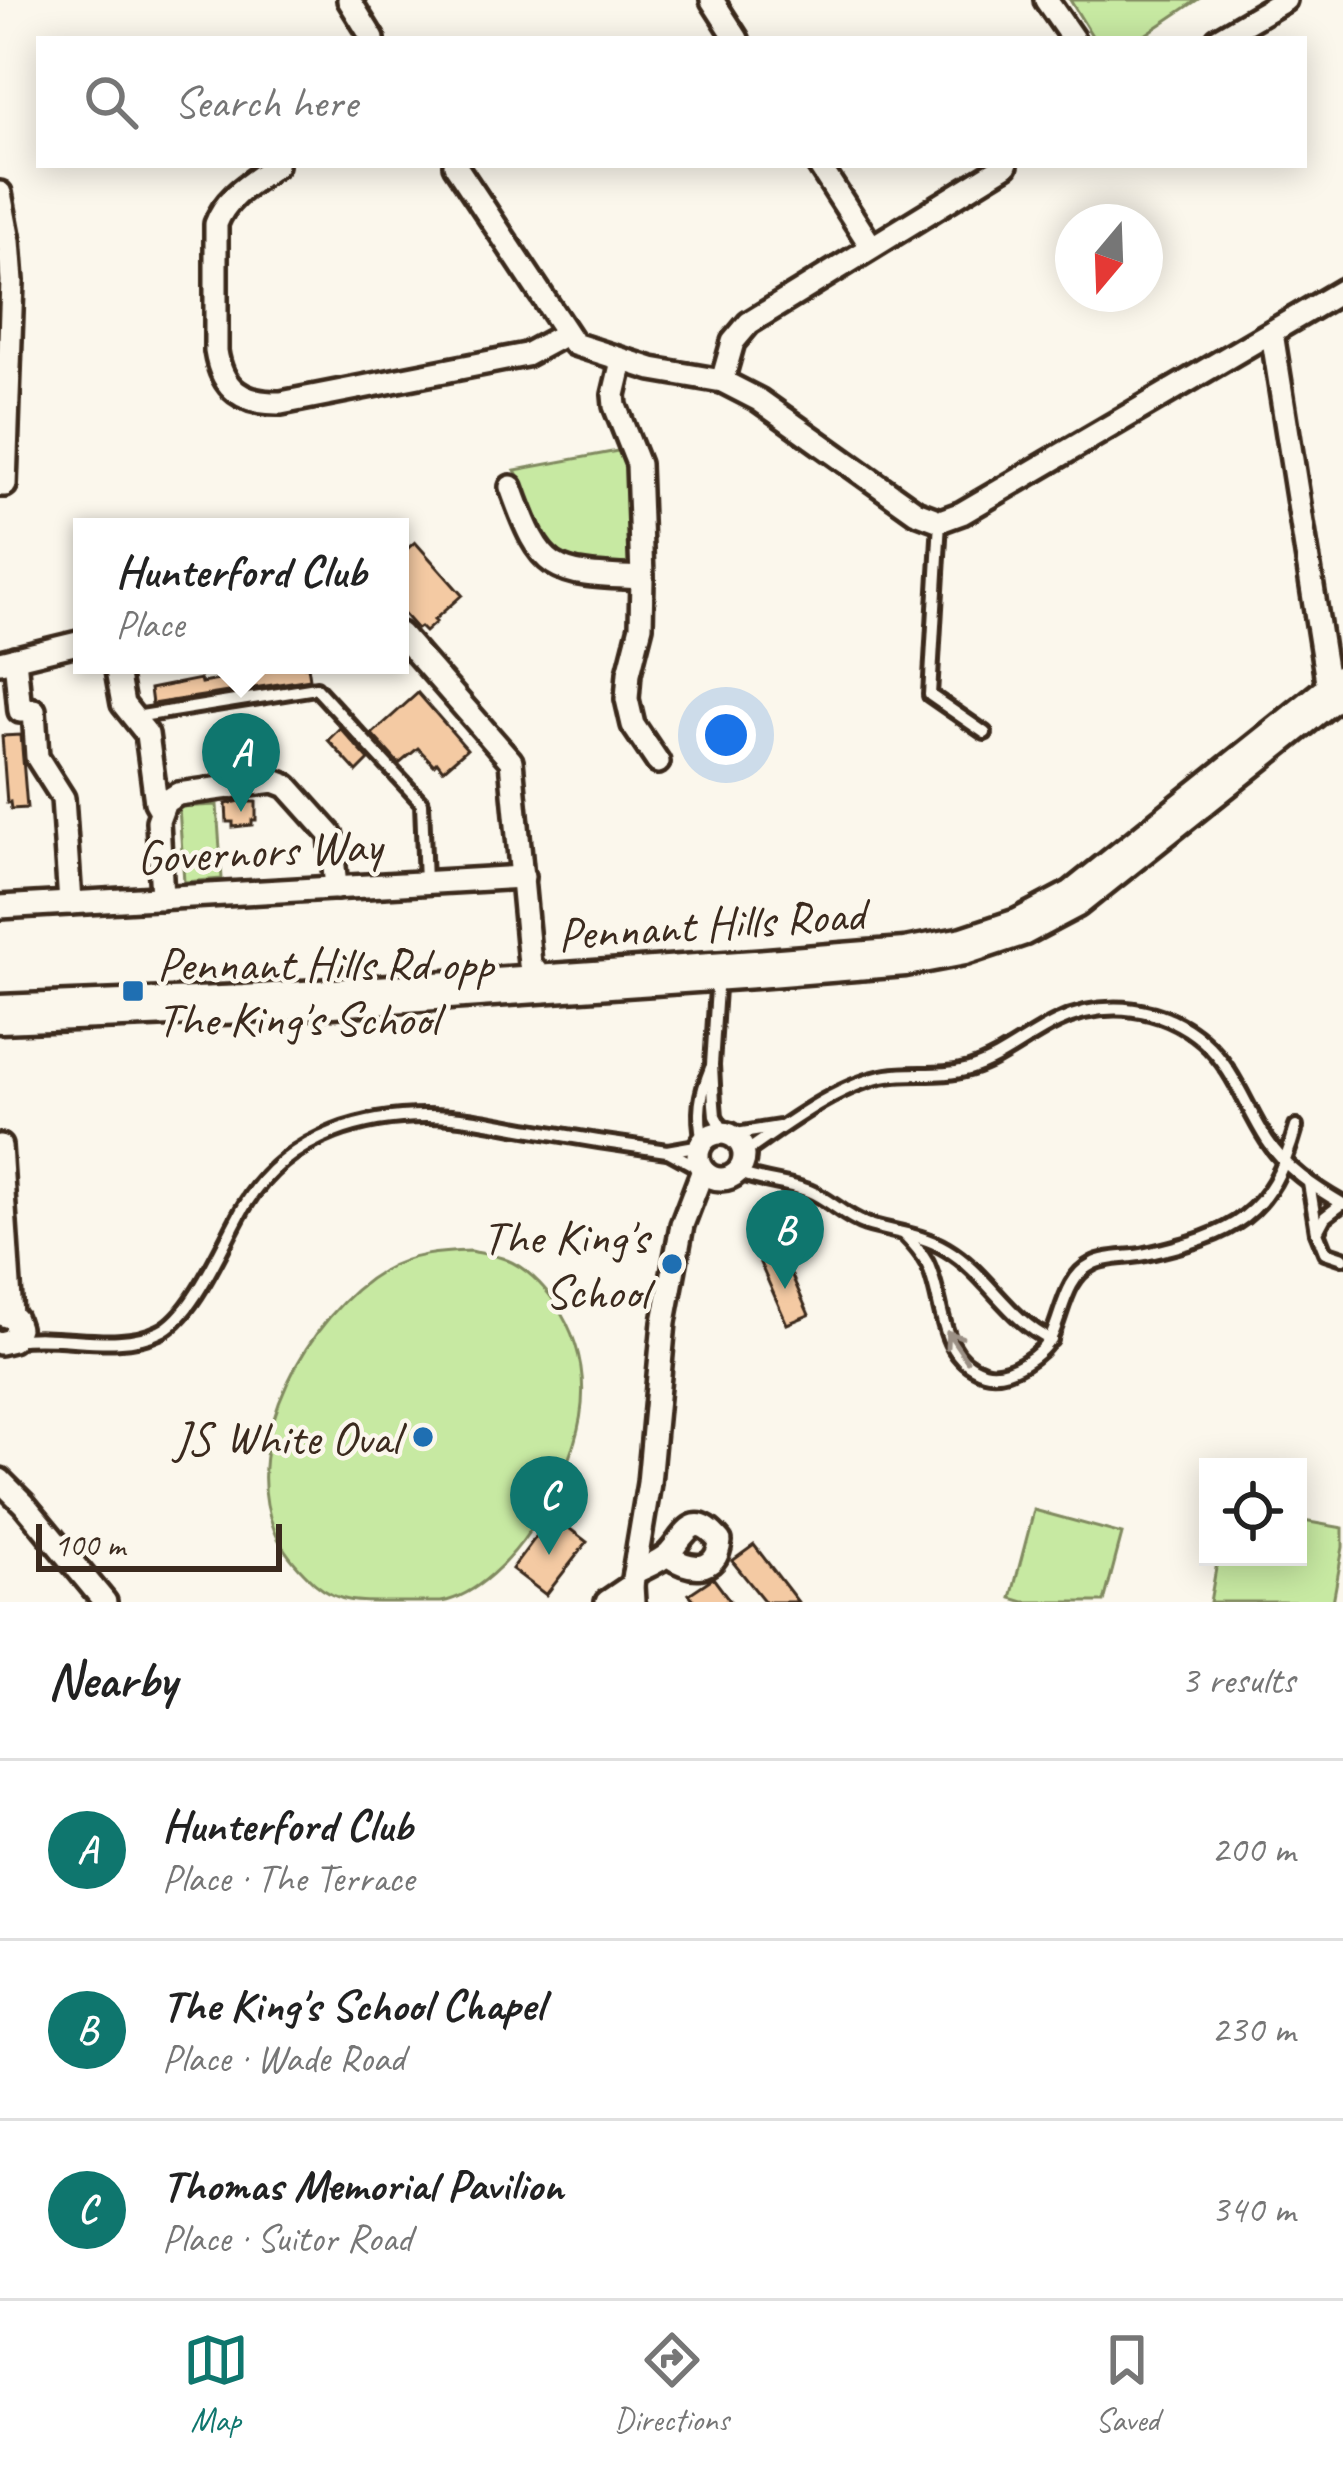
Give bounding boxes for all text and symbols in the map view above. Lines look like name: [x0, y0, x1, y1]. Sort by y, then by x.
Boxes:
search box: [36, 36, 1307, 168]
icon: search: [78, 69, 144, 135]
text: Search here: [174, 74, 357, 131]
north arrow: [1055, 204, 1163, 312]
popup: [73, 518, 409, 674]
text: Hunterford Club: [116, 543, 366, 600]
text: Place: [116, 600, 184, 649]
your location: [696, 705, 756, 765]
pin: A: [202, 713, 280, 812]
street label: Governors Way: [135, 814, 387, 887]
street label: Pennant Hills Road: [556, 883, 874, 965]
place label: Pennant Hills Rd opp The King's School: [157, 934, 495, 1049]
marker: Pennant Hills Rd opp The King's School: [120, 978, 146, 1004]
pin: B: [746, 1190, 824, 1289]
place label: The King's School: [482, 1207, 656, 1322]
marker: The King's School: [659, 1251, 685, 1277]
one-way arrow: [944, 1330, 969, 1363]
place label: JS White Oval: [171, 1408, 407, 1468]
marker: JS White Oval: [410, 1424, 436, 1450]
pin: C: [510, 1456, 588, 1555]
map controls: [1199, 1458, 1307, 1566]
button: locate: [1199, 1458, 1307, 1566]
scale bar: [36, 1518, 282, 1571]
text: 100 m: [54, 1524, 125, 1566]
text: Nearby: [48, 1648, 176, 1712]
text: 3 results: [1181, 1656, 1295, 1705]
text: Hunterford Club: [162, 1797, 413, 1854]
text: A: [77, 1825, 97, 1874]
text: 200 m: [1211, 1825, 1295, 1874]
text: Place · The Terrace: [162, 1854, 414, 1903]
text: The King's School Chapel: [162, 1977, 544, 2034]
text: B: [77, 2005, 97, 2054]
text: 230 m: [1211, 2005, 1295, 2054]
text: Place · Wade Road: [162, 2034, 405, 2083]
text: Thomas Memorial Pavilion: [162, 2157, 563, 2214]
text: C: [78, 2185, 96, 2234]
text: 340 m: [1211, 2185, 1295, 2234]
text: Place · Suitor Road: [162, 2214, 412, 2263]
tab: Map: [183, 2327, 249, 2441]
tab: Directions: [614, 2327, 729, 2441]
tab: Saved: [1094, 2327, 1160, 2441]

